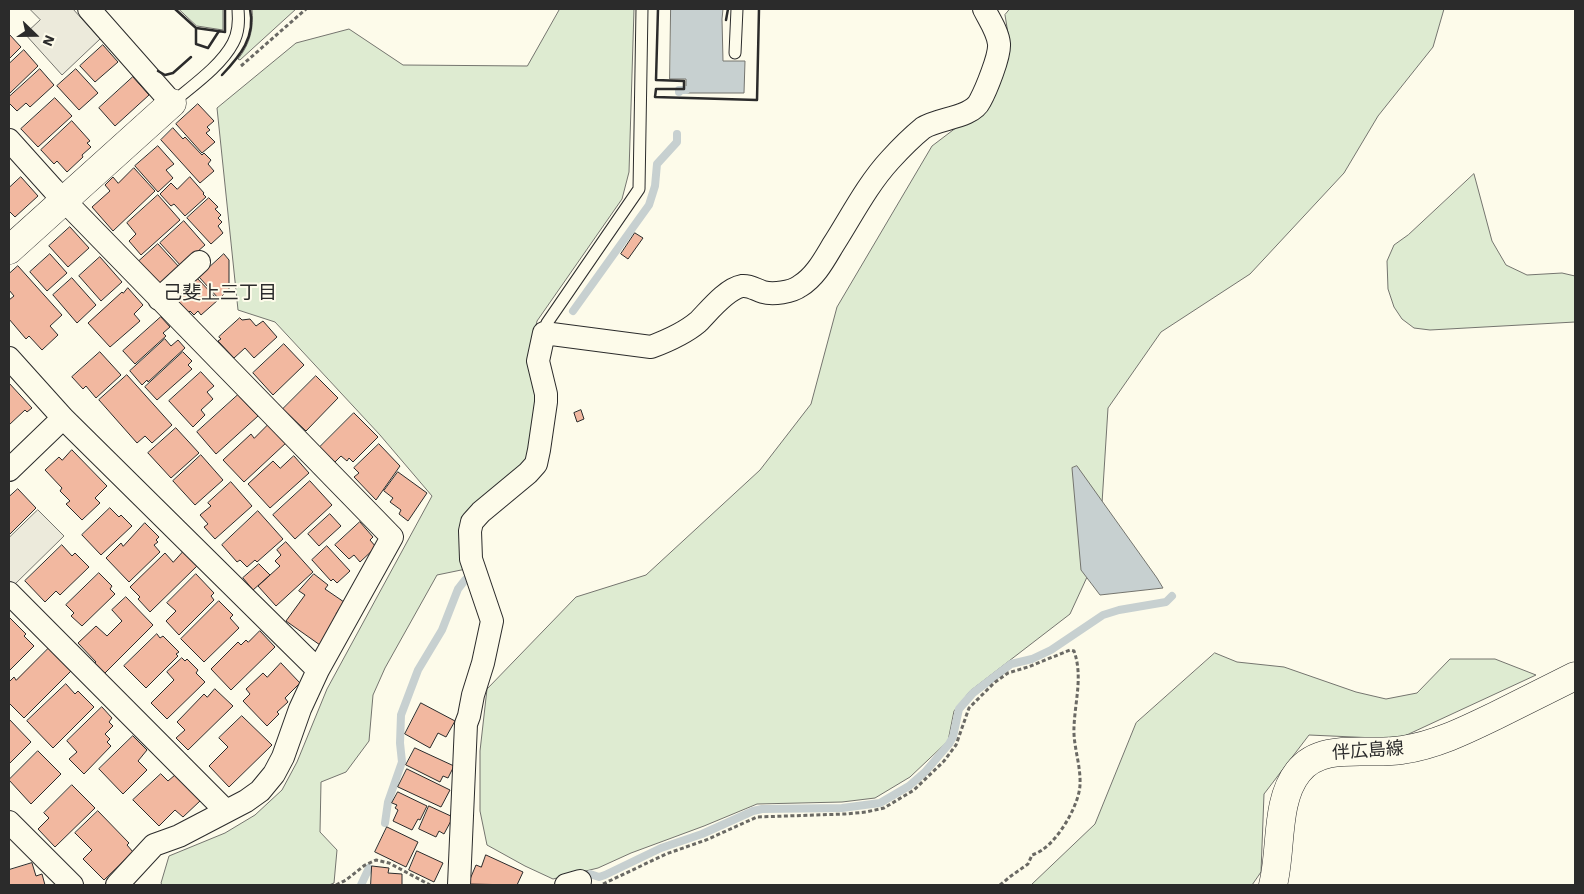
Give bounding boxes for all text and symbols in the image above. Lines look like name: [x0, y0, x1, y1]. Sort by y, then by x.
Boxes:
north arrow: [10, 10, 60, 60]
text: N: [40, 33, 58, 48]
district label: 己斐上三丁目: [163, 282, 277, 304]
street label: 伴広島線: [1331, 738, 1405, 764]

